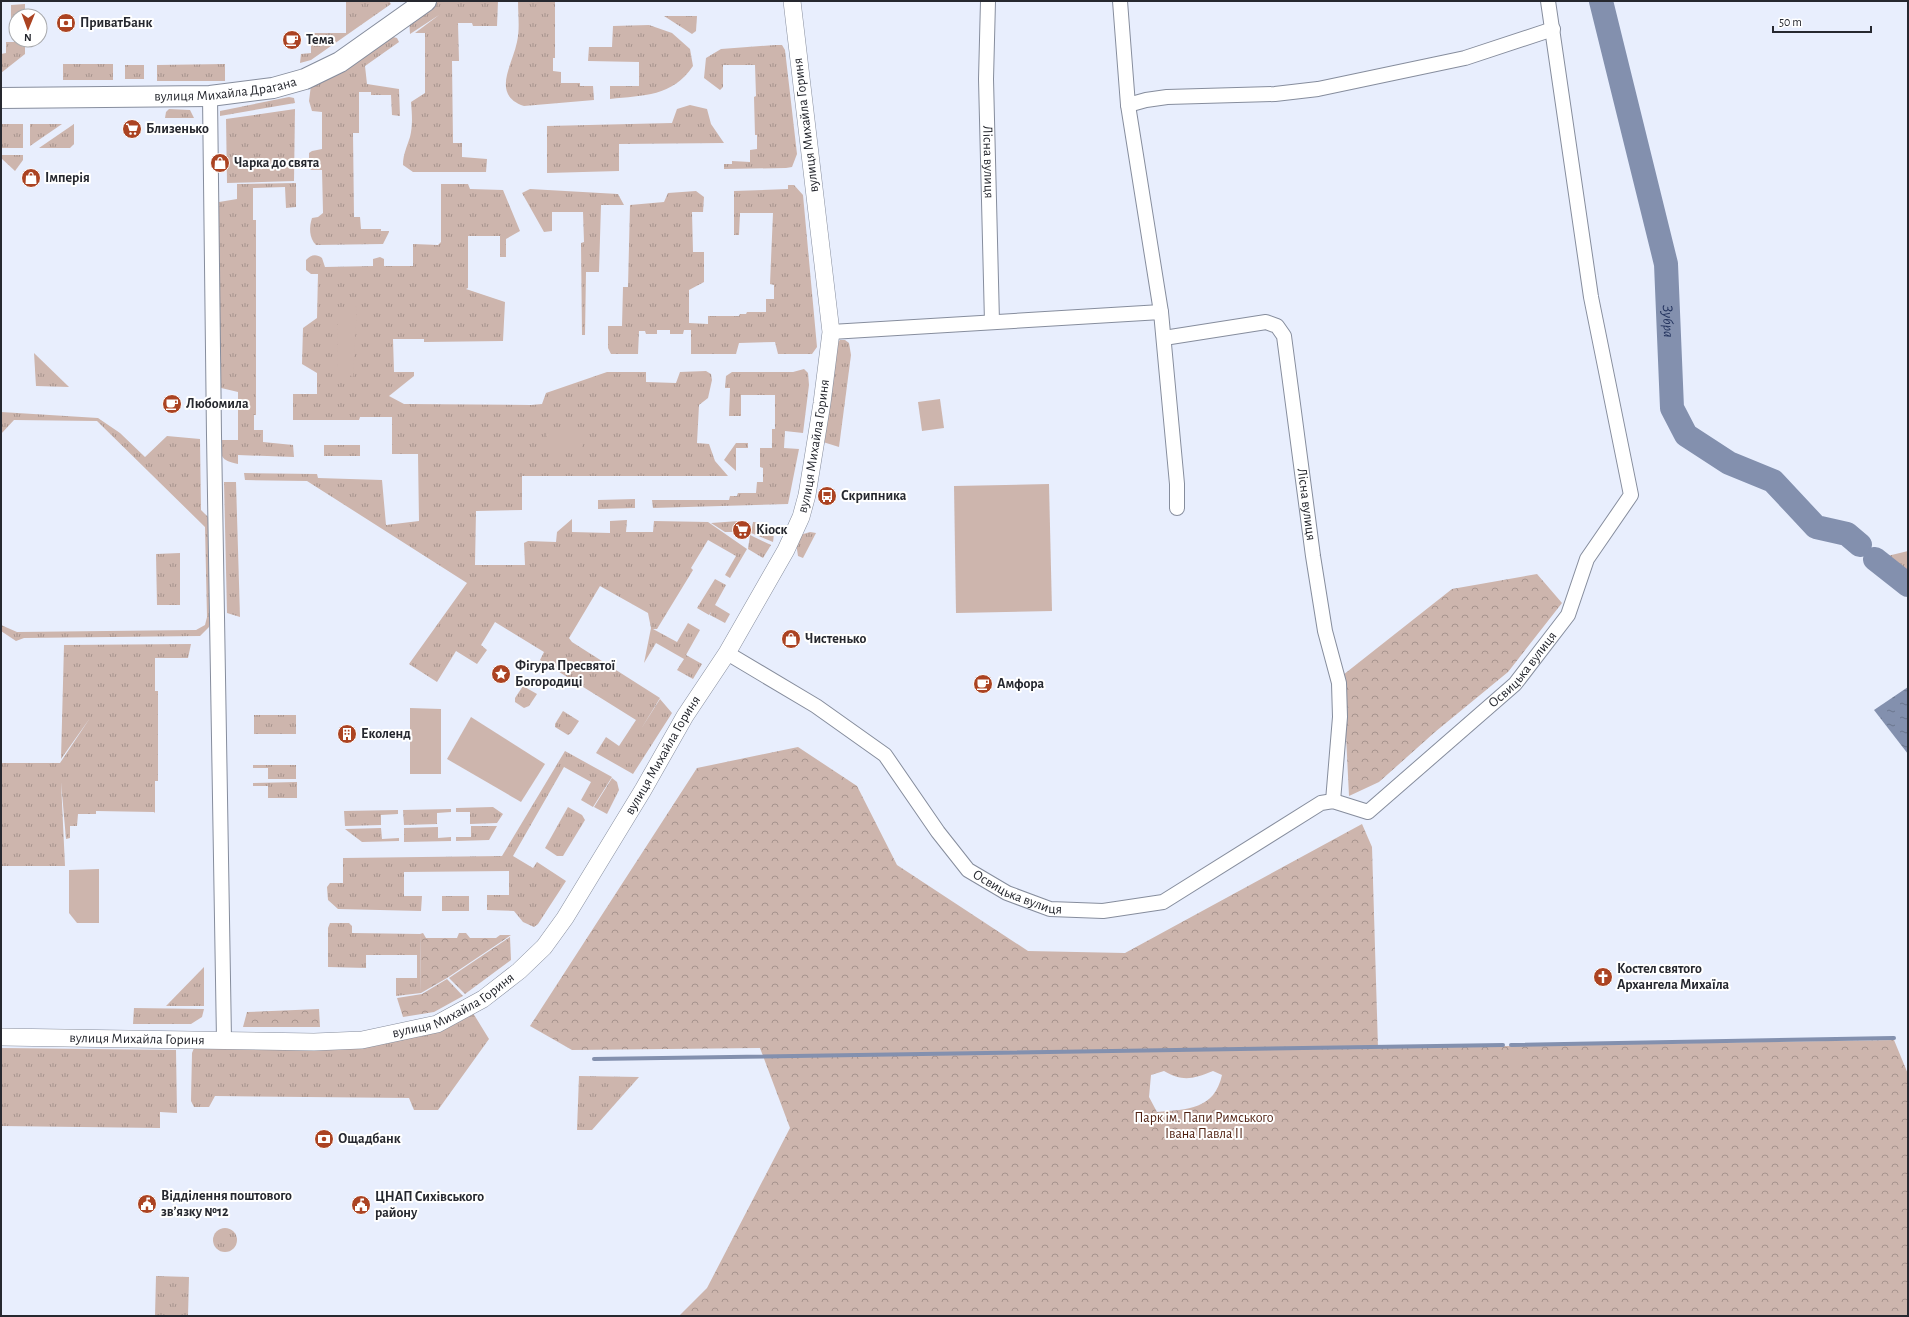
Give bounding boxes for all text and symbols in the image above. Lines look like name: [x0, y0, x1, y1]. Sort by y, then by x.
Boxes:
north arrow: [8, 8, 48, 48]
scale bar: [1773, 8, 1871, 34]
bank icon: ПриватБанк: [55, 12, 77, 34]
place label: ПриватБанк: [80, 16, 152, 30]
text: 50 m: [1779, 16, 1802, 28]
cafe icon: Тема: [281, 29, 303, 51]
text: N: [24, 32, 32, 43]
place label: Тема: [306, 33, 334, 47]
street label: вулиця Михайла Гориня: [791, 57, 821, 193]
street label: вулиця Михайла Драгана: [154, 75, 299, 104]
supermarket icon: Близенько: [121, 118, 143, 140]
place label: Близенько: [146, 122, 209, 136]
street label: Лісна вулиця: [980, 125, 996, 199]
shop icon: Чарка до свята: [209, 152, 231, 174]
place label: Чарка до свята: [234, 156, 320, 170]
shop icon: Імперія: [20, 167, 42, 189]
place label: Імперія: [45, 171, 90, 185]
water label: Зубра: [1660, 304, 1677, 338]
street label: вулиця Михайла Гориня: [795, 378, 832, 515]
cafe icon: Любомила: [161, 393, 183, 415]
place label: Любомила: [186, 397, 249, 411]
street label: Лісна вулиця: [1294, 467, 1318, 542]
bus stop icon: Скрипника: [816, 485, 838, 507]
place label: Скрипника: [841, 489, 907, 503]
supermarket icon: Кіоск: [731, 519, 753, 541]
place label: Кіоск: [756, 523, 788, 537]
shop icon: Чистенько: [780, 628, 802, 650]
street label: Освицька вулиця: [1486, 629, 1560, 711]
place label: Чистенько: [805, 632, 867, 646]
place label: Фігура Пресвятої Богородиці: [515, 659, 616, 689]
place icon: Фігура Пресвятої Богородиці: [490, 663, 512, 685]
cafe icon: Амфора: [972, 673, 994, 695]
place label: Амфора: [997, 677, 1045, 691]
street label: вулиця Михайла Гориня: [623, 693, 703, 817]
building icon: Еколенд: [336, 723, 358, 745]
place label: Еколенд: [361, 727, 411, 741]
street label: Освицька вулиця: [970, 867, 1062, 916]
place label: Костел святого Архангела Михаїла: [1617, 962, 1730, 992]
church icon: Костел святого Архангела Михаїла: [1592, 966, 1614, 988]
street label: вулиця Михайла Гориня: [391, 970, 517, 1040]
street label: вулиця Михайла Гориня: [69, 1031, 205, 1047]
park label: Парк ім. Папи Римського Івана Павла ІІ: [1134, 1111, 1274, 1141]
bank icon: Ощадбанк: [313, 1128, 335, 1150]
place label: Ощадбанк: [338, 1132, 401, 1146]
place label: Відділення поштового зв’язку №12: [161, 1189, 292, 1219]
place label: ЦНАП Сихівського району: [375, 1190, 484, 1220]
public building icon: Відділення поштового зв’язку №12: [136, 1193, 158, 1215]
public building icon: ЦНАП Сихівського району: [350, 1194, 372, 1216]

